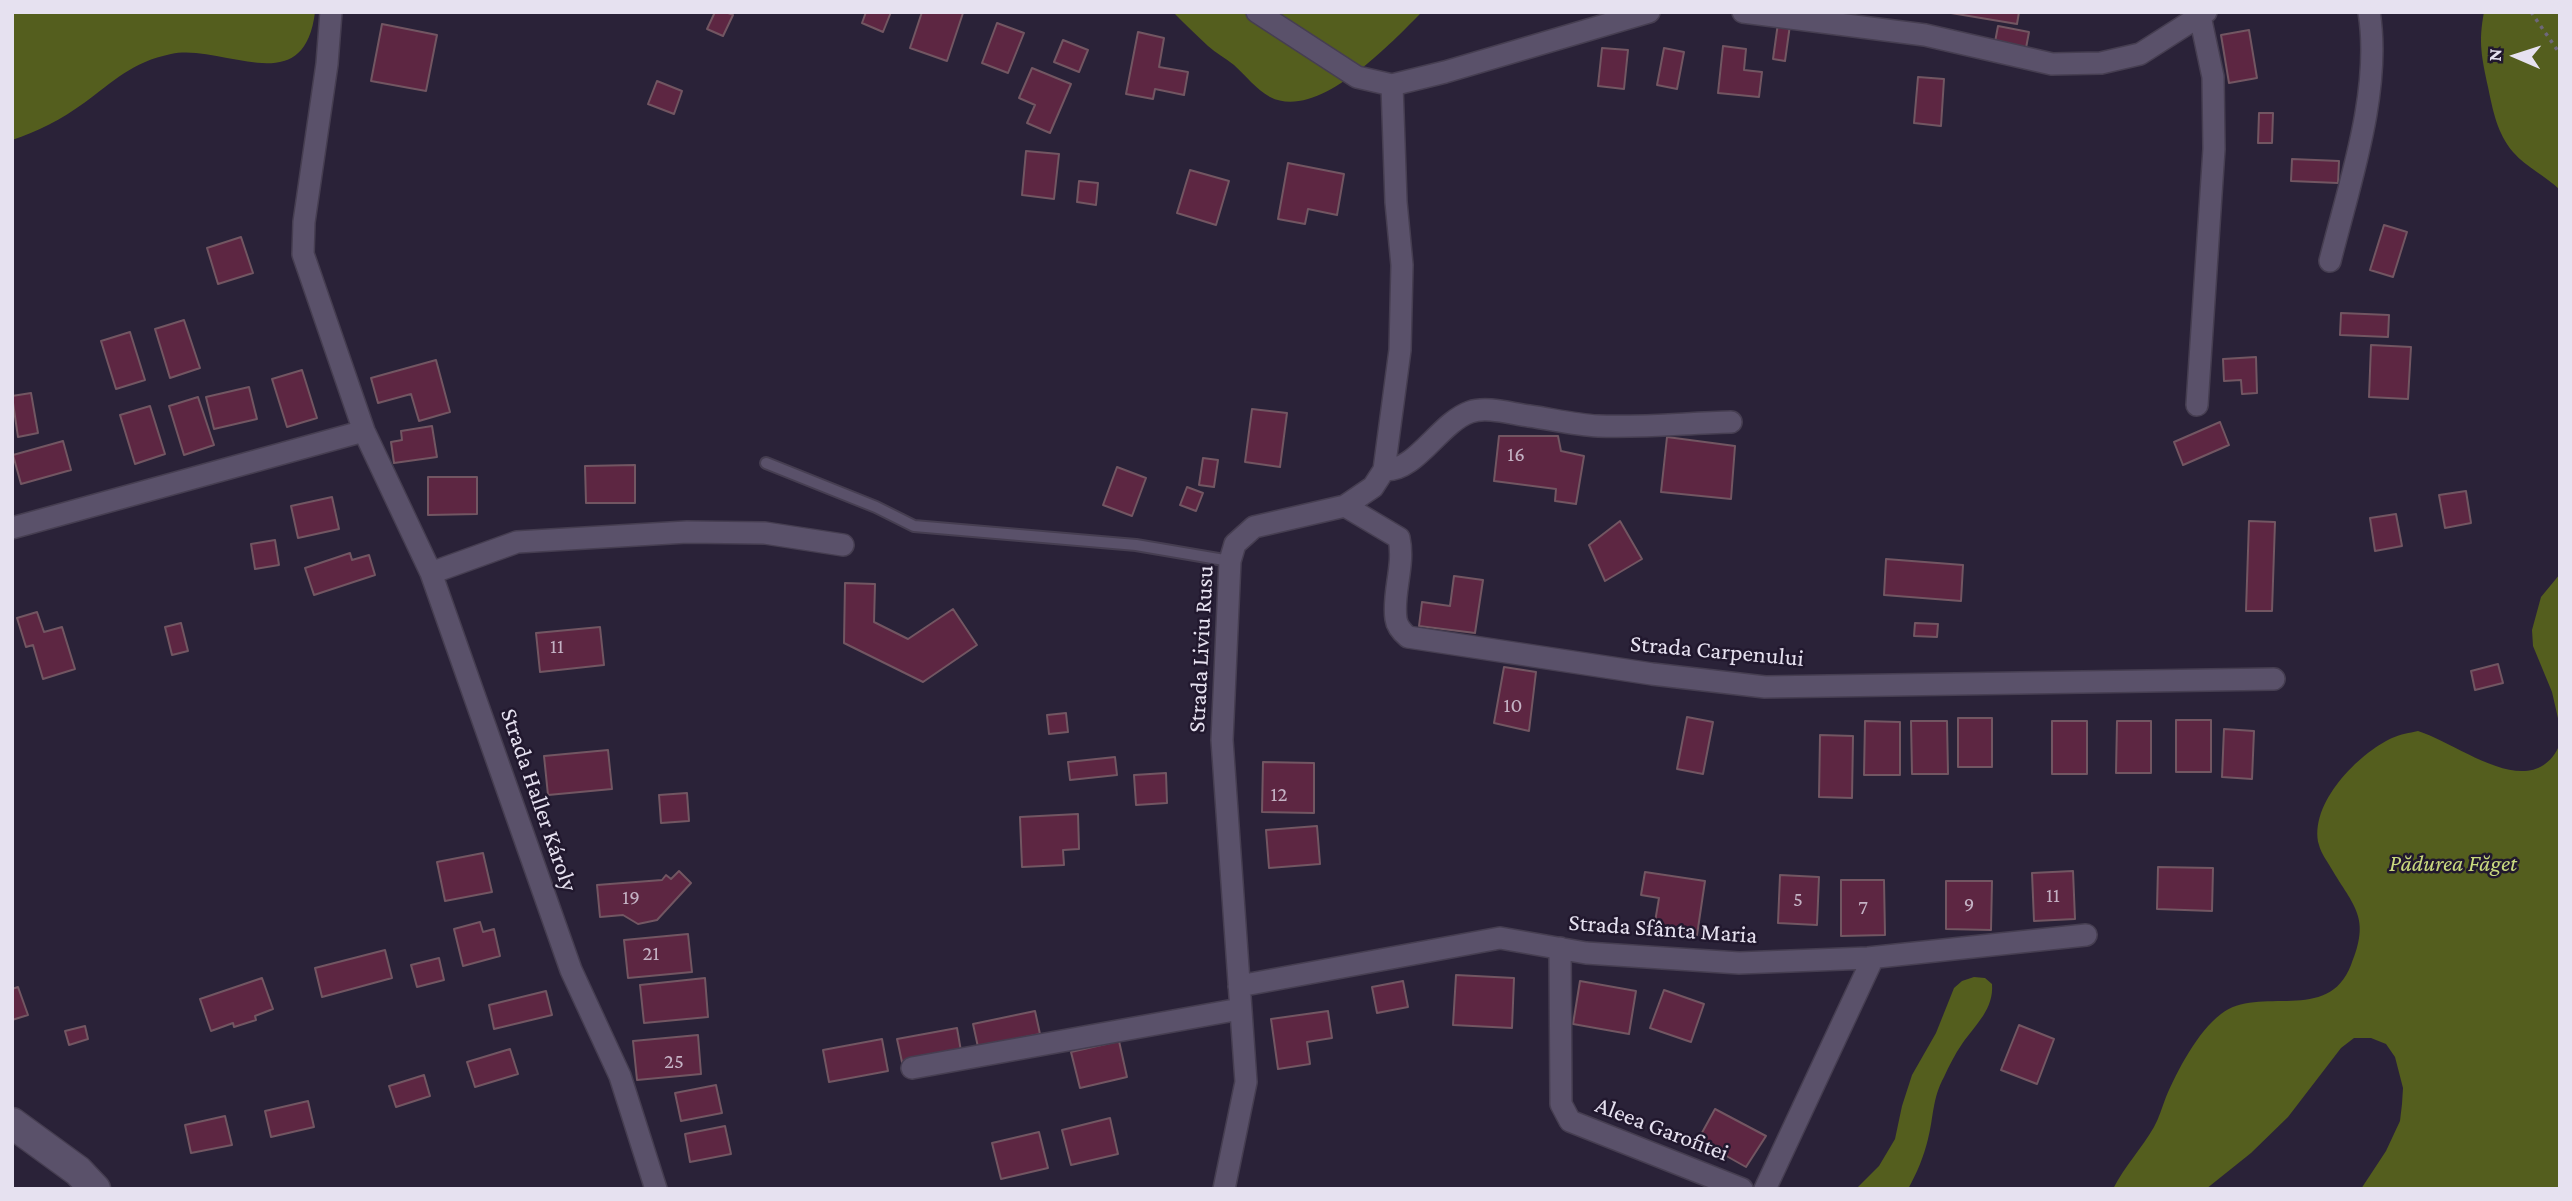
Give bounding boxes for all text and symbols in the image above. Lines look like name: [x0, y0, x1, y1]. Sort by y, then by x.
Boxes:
north arrow: [2481, 21, 2551, 91]
text: N: [2484, 48, 2505, 62]
house number: 16: [1507, 442, 1525, 468]
street label: Strada Liviu Rusu: [1182, 565, 1220, 733]
street label: Strada Carpenului: [1629, 629, 1805, 673]
house number: 11: [550, 634, 564, 660]
house number: 10: [1504, 693, 1522, 719]
street label: Strada Haller Károly: [494, 705, 584, 895]
house number: 12: [1271, 782, 1287, 808]
park label: Pădurea Făget: [2389, 850, 2517, 878]
house number: 11: [2046, 883, 2060, 909]
house number: 19: [622, 885, 640, 911]
house number: 5: [1793, 887, 1803, 913]
house number: 9: [1964, 892, 1974, 918]
house number: 7: [1858, 895, 1868, 921]
street label: Strada Sfânta Maria: [1568, 908, 1758, 950]
house number: 21: [643, 941, 659, 967]
house number: 25: [664, 1049, 684, 1075]
street label: Aleea Garofitei: [1591, 1090, 1733, 1168]

